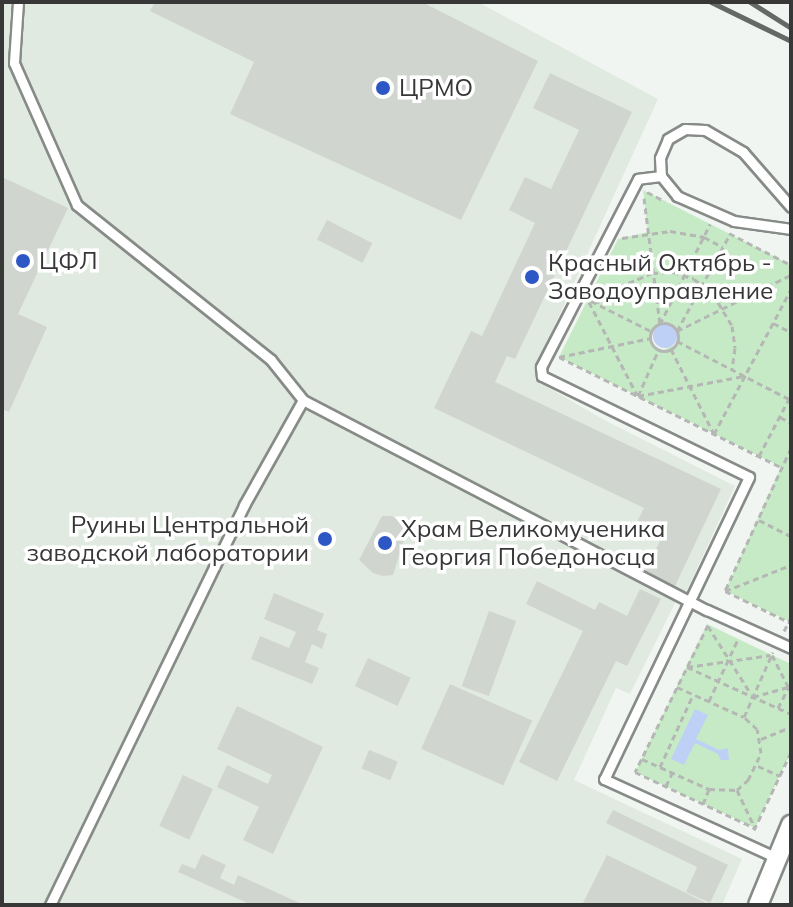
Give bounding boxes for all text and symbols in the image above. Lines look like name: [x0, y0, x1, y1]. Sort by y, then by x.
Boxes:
place label: ЦРМО: [399, 74, 473, 102]
marker: ЦРМО: [374, 79, 392, 97]
place label: ЦФЛ: [39, 247, 97, 275]
place label: Красный Октябрь - Заводоуправление: [548, 249, 773, 305]
marker: ЦФЛ: [14, 252, 32, 270]
marker: Красный Октябрь - Заводоуправление: [523, 268, 541, 286]
place label: Руины Центральной заводской лаборатории: [27, 511, 309, 567]
place label: Храм Великомученика Георгия Победоносца: [401, 515, 665, 571]
marker: Руины Центральной заводской лаборатории: [316, 530, 334, 548]
marker: Храм Великомученика Георгия Победоносца: [376, 534, 394, 552]

